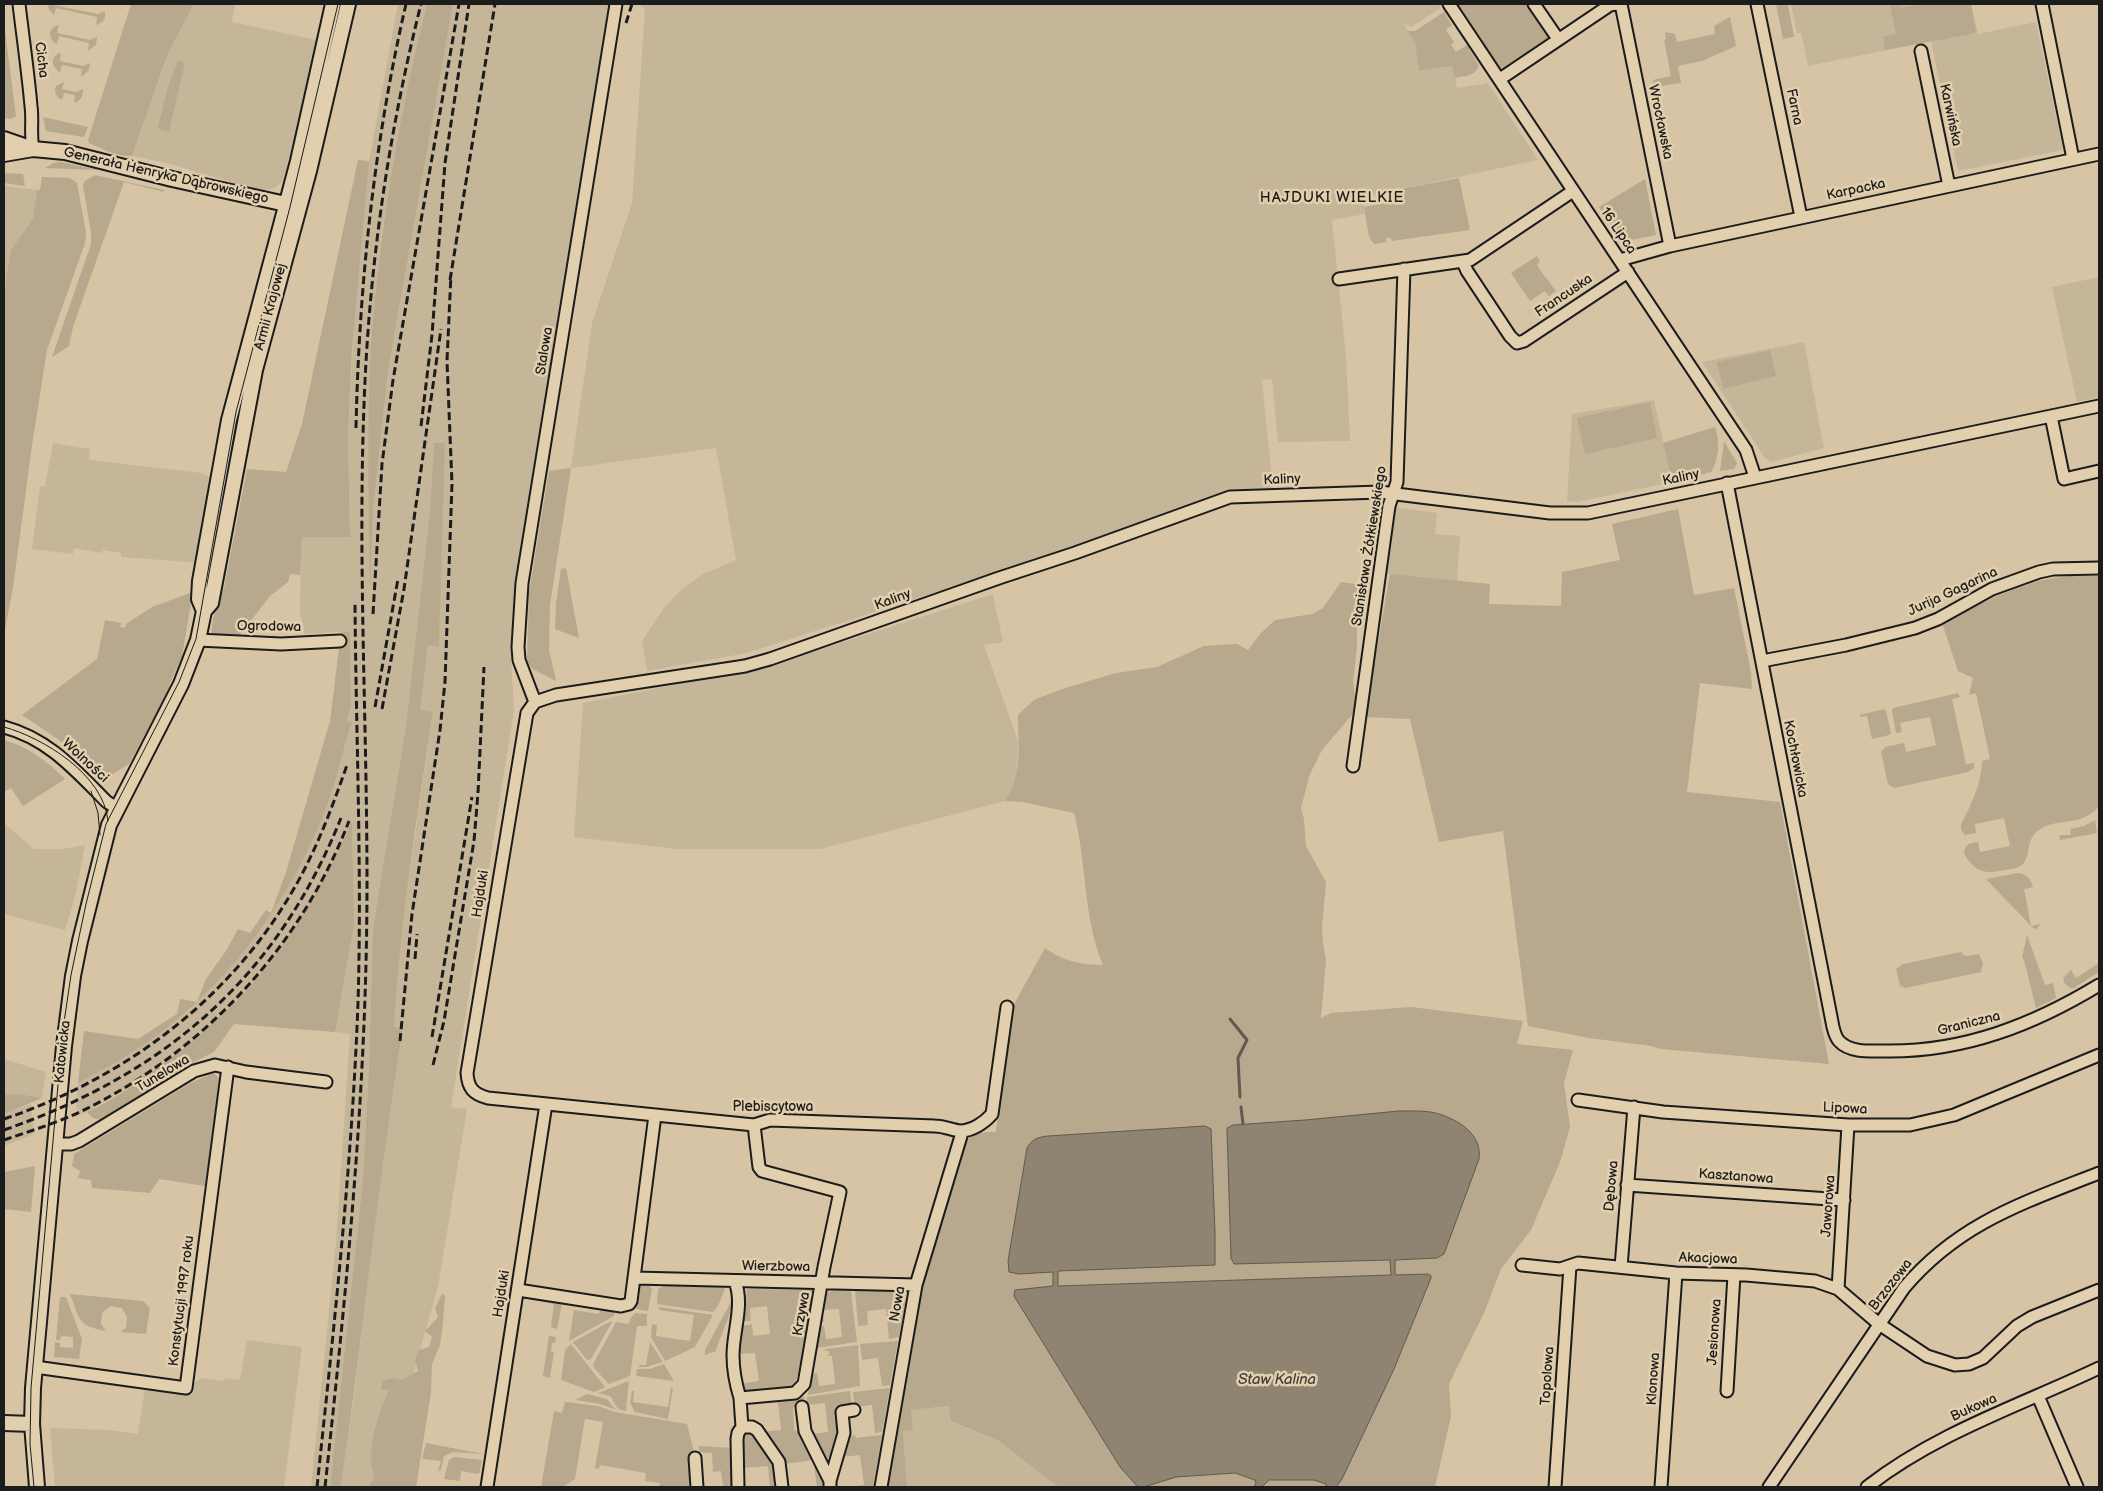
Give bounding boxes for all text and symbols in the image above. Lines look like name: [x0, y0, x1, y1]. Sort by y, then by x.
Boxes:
street label: Cicha: [30, 41, 52, 79]
street label: Karwińska: [1935, 82, 1965, 148]
street label: Wrocławska: [1644, 83, 1676, 161]
street label: Farna: [1782, 87, 1806, 127]
street label: Generała Henryka Dąbrowskiego: [62, 144, 270, 208]
street label: Karpacka: [1825, 176, 1887, 204]
district label: HAJDUKI WIELKIE: [1258, 189, 1406, 207]
street label: 16 Lipca: [1596, 205, 1640, 257]
street label: Armii Krajowej: [251, 262, 291, 352]
street label: Francuska: [1532, 271, 1596, 321]
street label: Stalowa: [533, 326, 557, 376]
street label: Stanisława Żółkiewskiego: [1349, 465, 1391, 627]
street label: Kaliny: [1661, 466, 1701, 490]
street label: Kaliny: [1263, 471, 1301, 489]
street label: Jurija Gagarina: [1905, 564, 2001, 620]
street label: Kaliny: [873, 586, 913, 614]
street label: Ogrodowa: [237, 618, 301, 636]
street label: Kochłowicka: [1779, 719, 1811, 799]
street label: Wolności: [58, 735, 112, 787]
street label: Hajduki: [469, 869, 493, 919]
street label: Graniczna: [1936, 1008, 2002, 1040]
street label: Katowicka: [51, 1020, 75, 1084]
street label: Tunelowa: [133, 1051, 193, 1097]
street label: Plebiscytowa: [733, 1099, 813, 1115]
street label: Lipowa: [1822, 1099, 1868, 1119]
street label: Dębowa: [1601, 1160, 1623, 1212]
street label: Kasztanowa: [1698, 1166, 1774, 1188]
street label: Jaworowa: [1818, 1174, 1840, 1238]
street label: Konstytucji 1997 roku: [166, 1235, 198, 1367]
street label: Akacjowa: [1678, 1250, 1738, 1268]
street label: Brzozowa: [1866, 1256, 1916, 1314]
street label: Wierzbowa: [742, 1258, 810, 1276]
street label: Hajduki: [490, 1269, 514, 1319]
street label: Nowa: [887, 1285, 909, 1323]
street label: Krzywa: [790, 1291, 814, 1337]
street label: Jesionowa: [1704, 1298, 1726, 1366]
street label: Topolowa: [1538, 1346, 1558, 1406]
street label: Klonowa: [1644, 1352, 1664, 1406]
water label: Staw Kalina: [1238, 1371, 1316, 1389]
street label: Bukowa: [1948, 1390, 2000, 1426]

